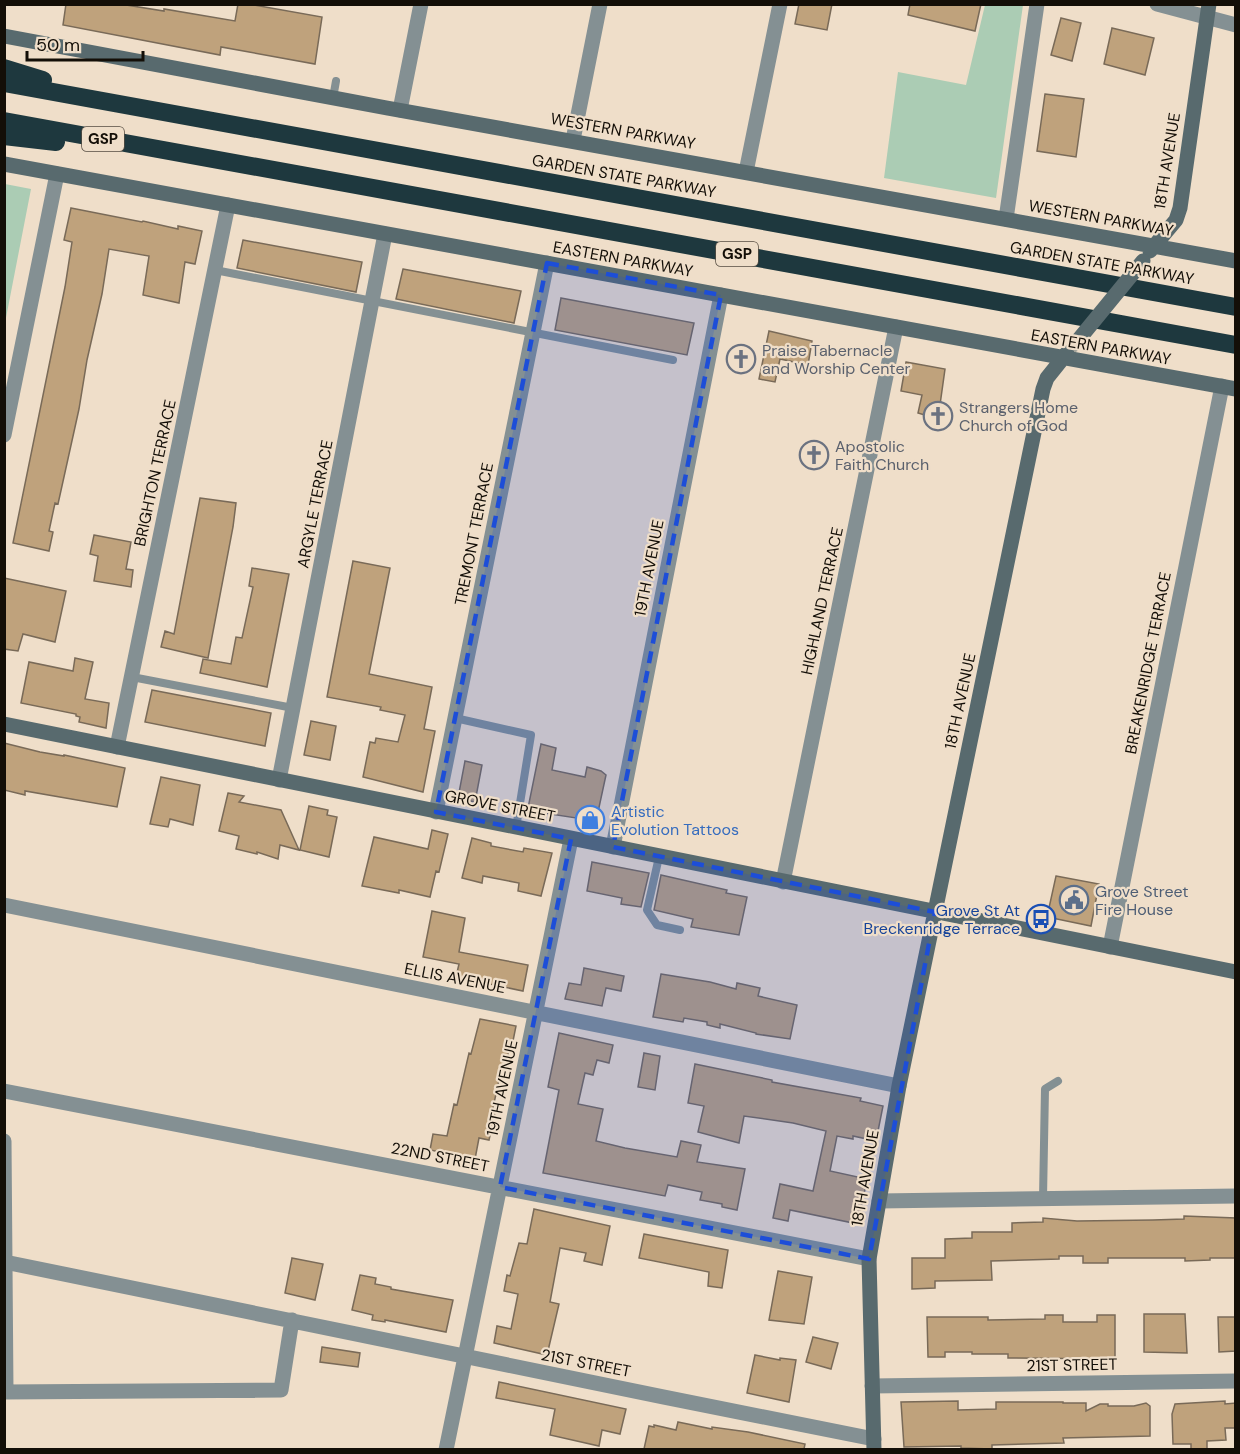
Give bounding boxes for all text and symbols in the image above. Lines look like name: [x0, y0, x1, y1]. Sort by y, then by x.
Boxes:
scale bar: [27, 24, 142, 62]
text: 50 m: [36, 33, 80, 57]
street label: WESTERN PARKWAY: [549, 108, 697, 154]
street label: 18TH AVENUE: [1149, 111, 1185, 211]
road number: GSP: [82, 127, 124, 151]
street label: GARDEN STATE PARKWAY: [530, 149, 718, 203]
street label: WESTERN PARKWAY: [1027, 195, 1175, 241]
street label: EASTERN PARKWAY: [551, 236, 695, 282]
street label: GARDEN STATE PARKWAY: [1008, 236, 1196, 290]
road number: GSP: [716, 242, 758, 266]
street label: EASTERN PARKWAY: [1029, 324, 1173, 370]
place label: Praise Tabernacle and Worship Center: [762, 340, 910, 379]
church icon: Praise Tabernacle and Worship Center: [725, 343, 757, 375]
place label: Strangers Home Church of God: [959, 397, 1078, 436]
street label: BRIGHTON TERRACE: [129, 398, 181, 548]
church icon: Strangers Home Church of God: [922, 400, 954, 432]
place label: Apostolic Faith Church: [835, 436, 929, 475]
street label: ARGYLE TERRACE: [292, 438, 338, 570]
church icon: Apostolic Faith Church: [798, 439, 830, 471]
street label: TREMONT TERRACE: [450, 461, 498, 607]
street label: 19TH AVENUE: [629, 518, 669, 618]
street label: HIGHLAND TERRACE: [796, 525, 848, 677]
street label: BREAKENRIDGE TERRACE: [1120, 570, 1176, 756]
street label: 18TH AVENUE: [940, 651, 980, 751]
street label: GROVE STREET: [443, 785, 557, 827]
place label: Artistic Evolution Tattoos: [611, 801, 739, 840]
shop icon: Artistic Evolution Tattoos: [574, 804, 606, 836]
place label: Grove Street Fire House: [1095, 881, 1189, 920]
public building icon: Grove Street Fire House: [1058, 884, 1090, 916]
place label: Grove St At Breckenridge Terrace: [864, 900, 1020, 939]
bus stop icon: Grove St At Breckenridge Terrace: [1025, 903, 1057, 935]
street label: ELLIS AVENUE: [403, 958, 507, 998]
street label: 19TH AVENUE: [482, 1038, 522, 1138]
street label: 18TH AVENUE: [846, 1128, 884, 1228]
street label: 22ND STREET: [389, 1137, 491, 1177]
street label: 21ST STREET: [539, 1344, 633, 1382]
street label: 21ST STREET: [1026, 1354, 1118, 1376]

